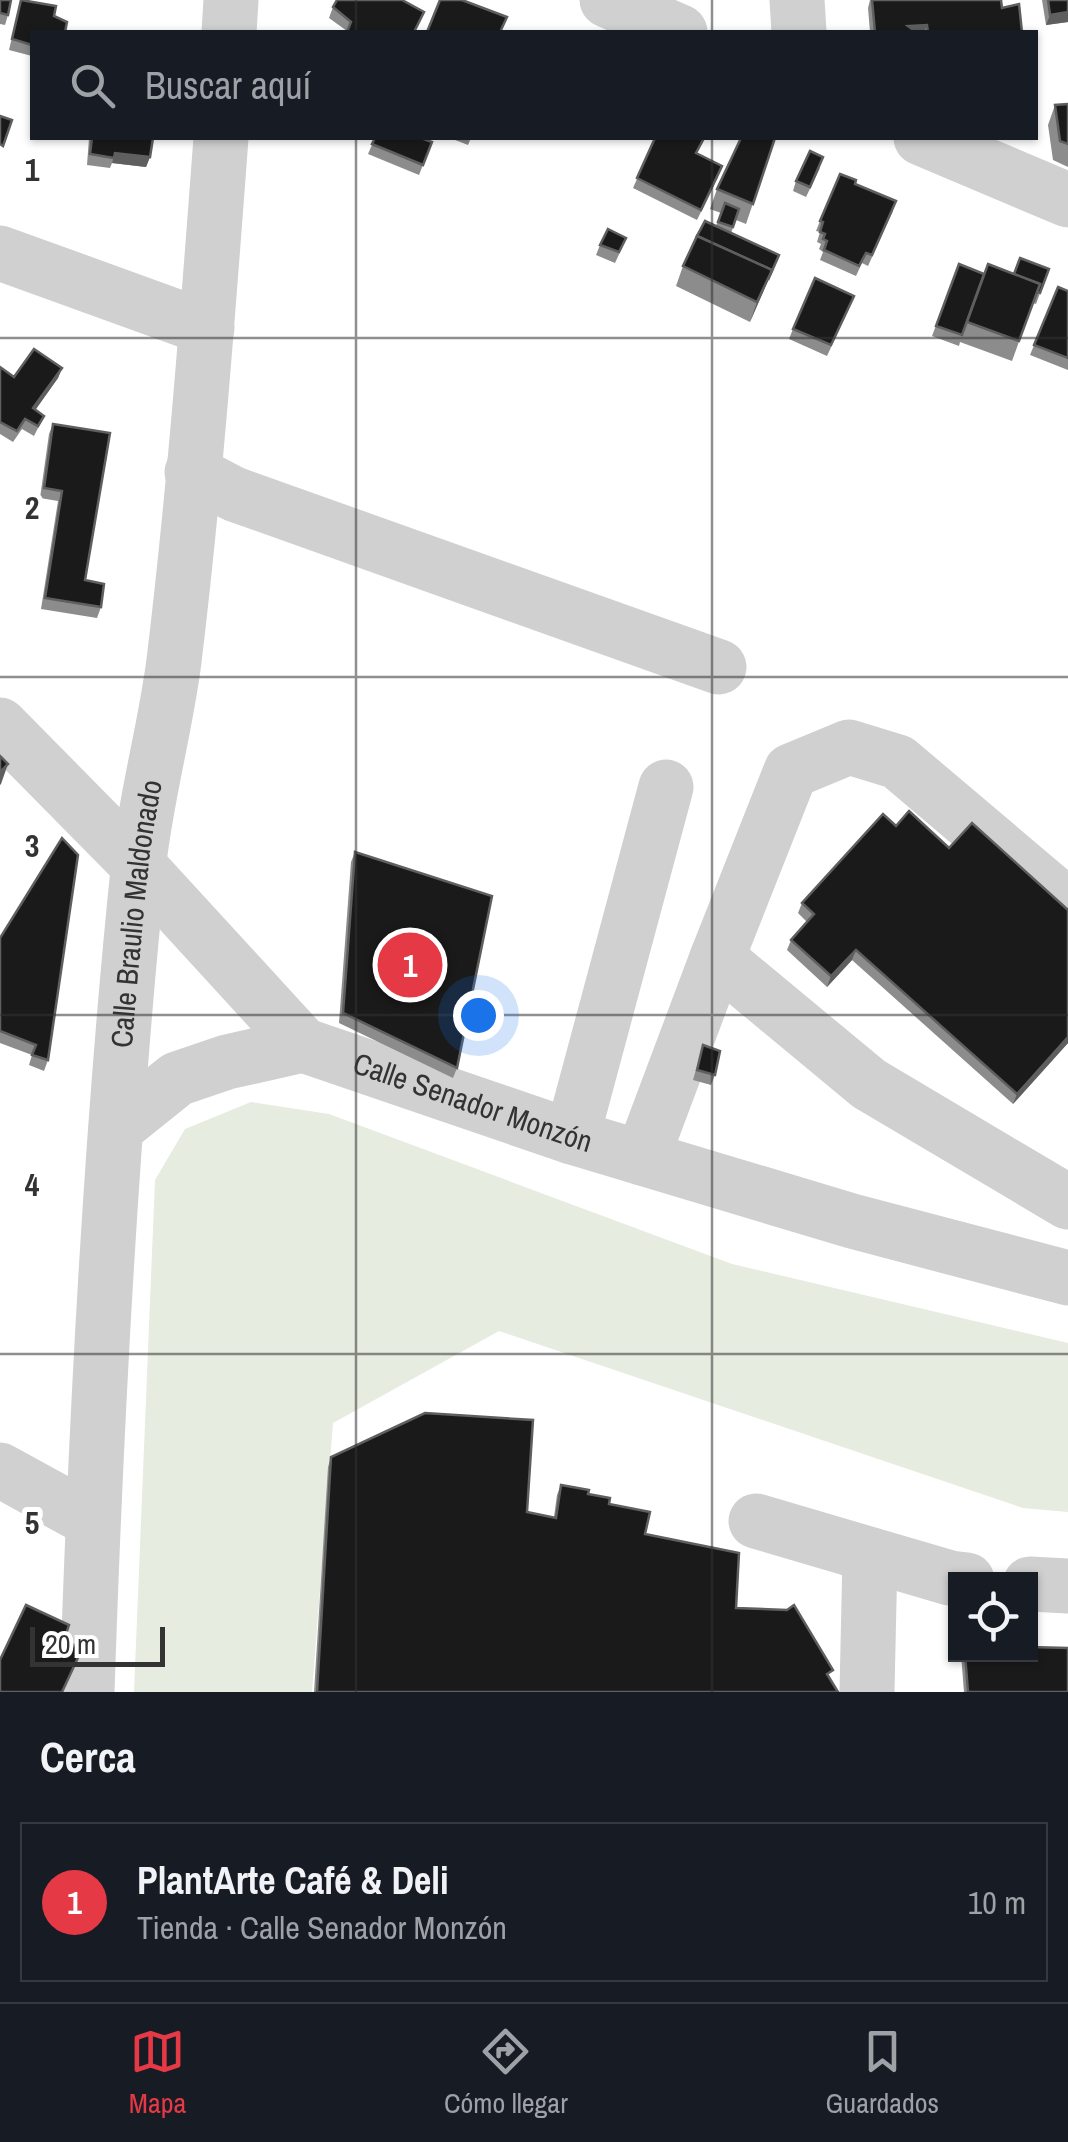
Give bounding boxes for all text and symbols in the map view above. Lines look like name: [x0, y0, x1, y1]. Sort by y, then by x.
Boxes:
search box: [30, 30, 1038, 140]
icon: search: [65, 58, 120, 113]
text: Buscar aquí: [145, 60, 311, 111]
text: 1: [25, 148, 40, 191]
text: 2: [25, 486, 39, 529]
street label: Calle Braulio Maldonado: [101, 776, 171, 1049]
text: 3: [25, 824, 39, 867]
pin: 1: [378, 928, 442, 1002]
your location: [453, 990, 504, 1041]
street label: Calle Senador Monzón: [348, 1043, 597, 1161]
text: 4: [25, 1163, 40, 1206]
text: 5: [25, 1501, 39, 1544]
map controls: [948, 1572, 1038, 1662]
button: locate: [948, 1572, 1038, 1662]
scale bar: [30, 1622, 165, 1666]
text: 20 m: [45, 1625, 96, 1663]
text: Cerca: [40, 1729, 136, 1785]
text: PlantArte Café & Deli: [137, 1855, 449, 1906]
text: 1: [67, 1881, 82, 1924]
text: 10 m: [968, 1881, 1026, 1924]
text: Tienda · Calle Senador Monzón: [137, 1906, 507, 1949]
tab: Mapa: [129, 2024, 186, 2122]
tab: Cómo llegar: [444, 2024, 568, 2122]
tab: Guardados: [826, 2024, 939, 2122]

